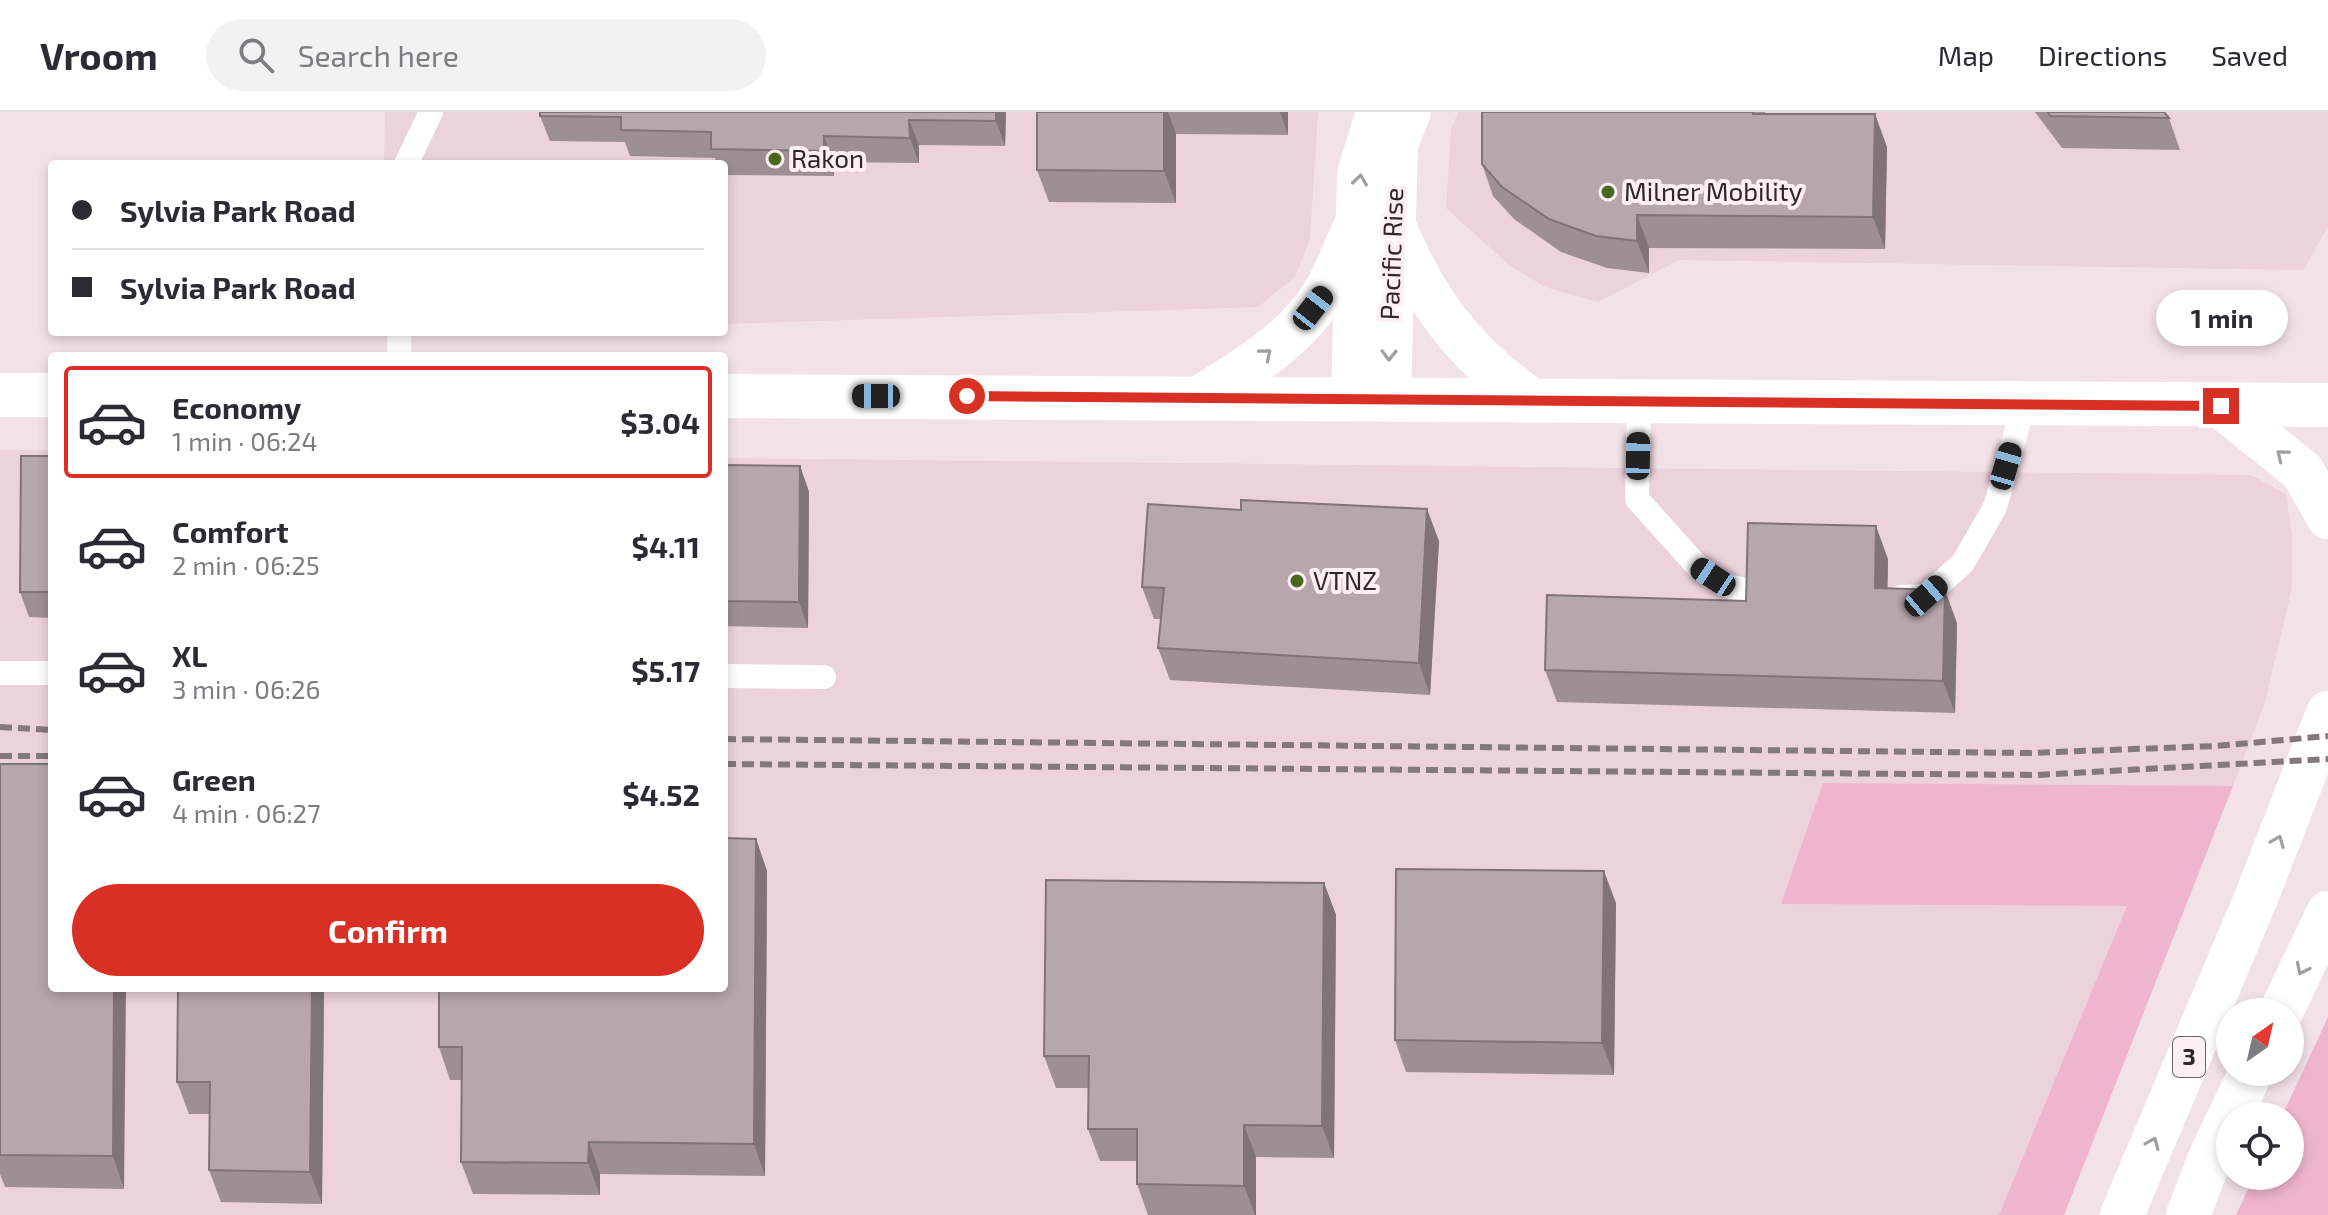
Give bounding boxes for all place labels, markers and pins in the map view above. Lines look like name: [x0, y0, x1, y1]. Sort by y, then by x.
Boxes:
place label: Rakon: [791, 142, 864, 173]
marker: Rakon: [766, 150, 784, 168]
place label: Milner Mobility: [1624, 175, 1803, 206]
marker: Milner Mobility: [1599, 183, 1617, 201]
place label: VTNZ: [1313, 564, 1377, 595]
marker: VTNZ: [1288, 572, 1306, 590]

